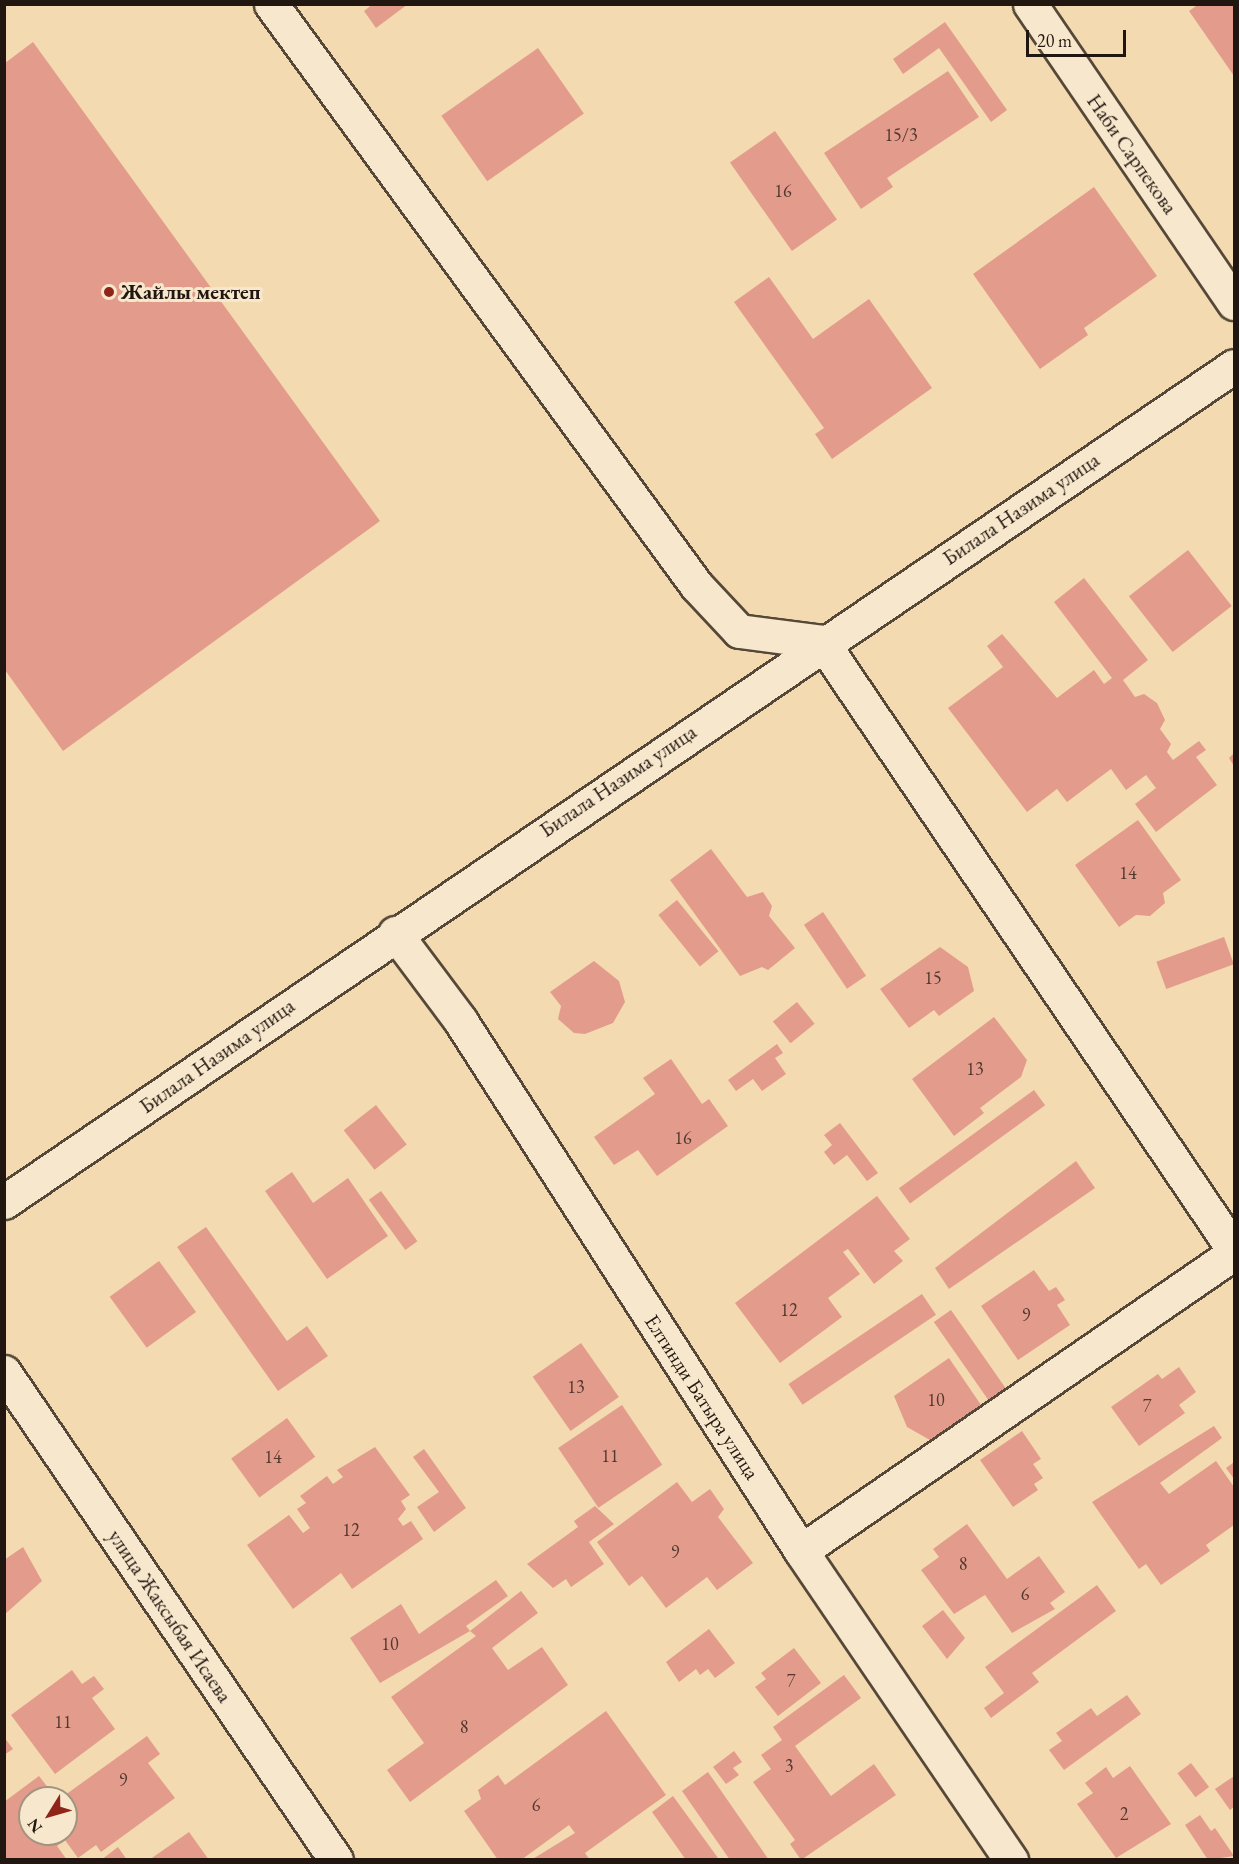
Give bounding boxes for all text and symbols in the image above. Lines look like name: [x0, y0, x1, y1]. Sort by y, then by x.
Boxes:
scale bar: [1029, 18, 1130, 56]
text: 20 m: [1037, 29, 1072, 52]
street label: Наби Сарпекова: [1081, 89, 1183, 219]
house number: 15/3: [884, 124, 918, 146]
house number: 16: [774, 180, 792, 202]
place label: Жайлы мектеп: [121, 279, 261, 305]
marker: Жайлы мектеп: [102, 285, 116, 299]
street label: Билала Назима улица: [938, 447, 1104, 571]
street label: Билала Назима улица: [535, 719, 701, 843]
house number: 14: [1119, 862, 1137, 884]
house number: 15: [924, 967, 942, 989]
street label: Билала Назима улица: [135, 993, 299, 1119]
house number: 13: [966, 1058, 984, 1080]
house number: 16: [674, 1127, 692, 1149]
house number: 12: [780, 1299, 798, 1321]
house number: 9: [1022, 1304, 1030, 1326]
street label: Елтинди Батыра улица: [639, 1310, 765, 1484]
house number: 13: [567, 1376, 585, 1398]
house number: 10: [927, 1389, 945, 1411]
house number: 7: [1143, 1395, 1151, 1417]
house number: 11: [601, 1445, 619, 1467]
house number: 14: [264, 1446, 282, 1468]
house number: 12: [342, 1519, 360, 1541]
street label: улица Жаксыбая Исаева: [103, 1525, 237, 1707]
house number: 9: [671, 1541, 679, 1563]
house number: 8: [959, 1553, 967, 1575]
house number: 6: [1021, 1583, 1029, 1605]
house number: 10: [381, 1633, 399, 1655]
house number: 7: [787, 1670, 795, 1692]
house number: 11: [54, 1711, 72, 1733]
house number: 8: [460, 1716, 468, 1738]
house number: 3: [785, 1755, 793, 1777]
house number: 9: [119, 1769, 127, 1791]
north arrow: [18, 1786, 78, 1846]
house number: 6: [532, 1794, 540, 1816]
house number: 2: [1120, 1803, 1128, 1825]
text: N: [23, 1814, 47, 1837]

